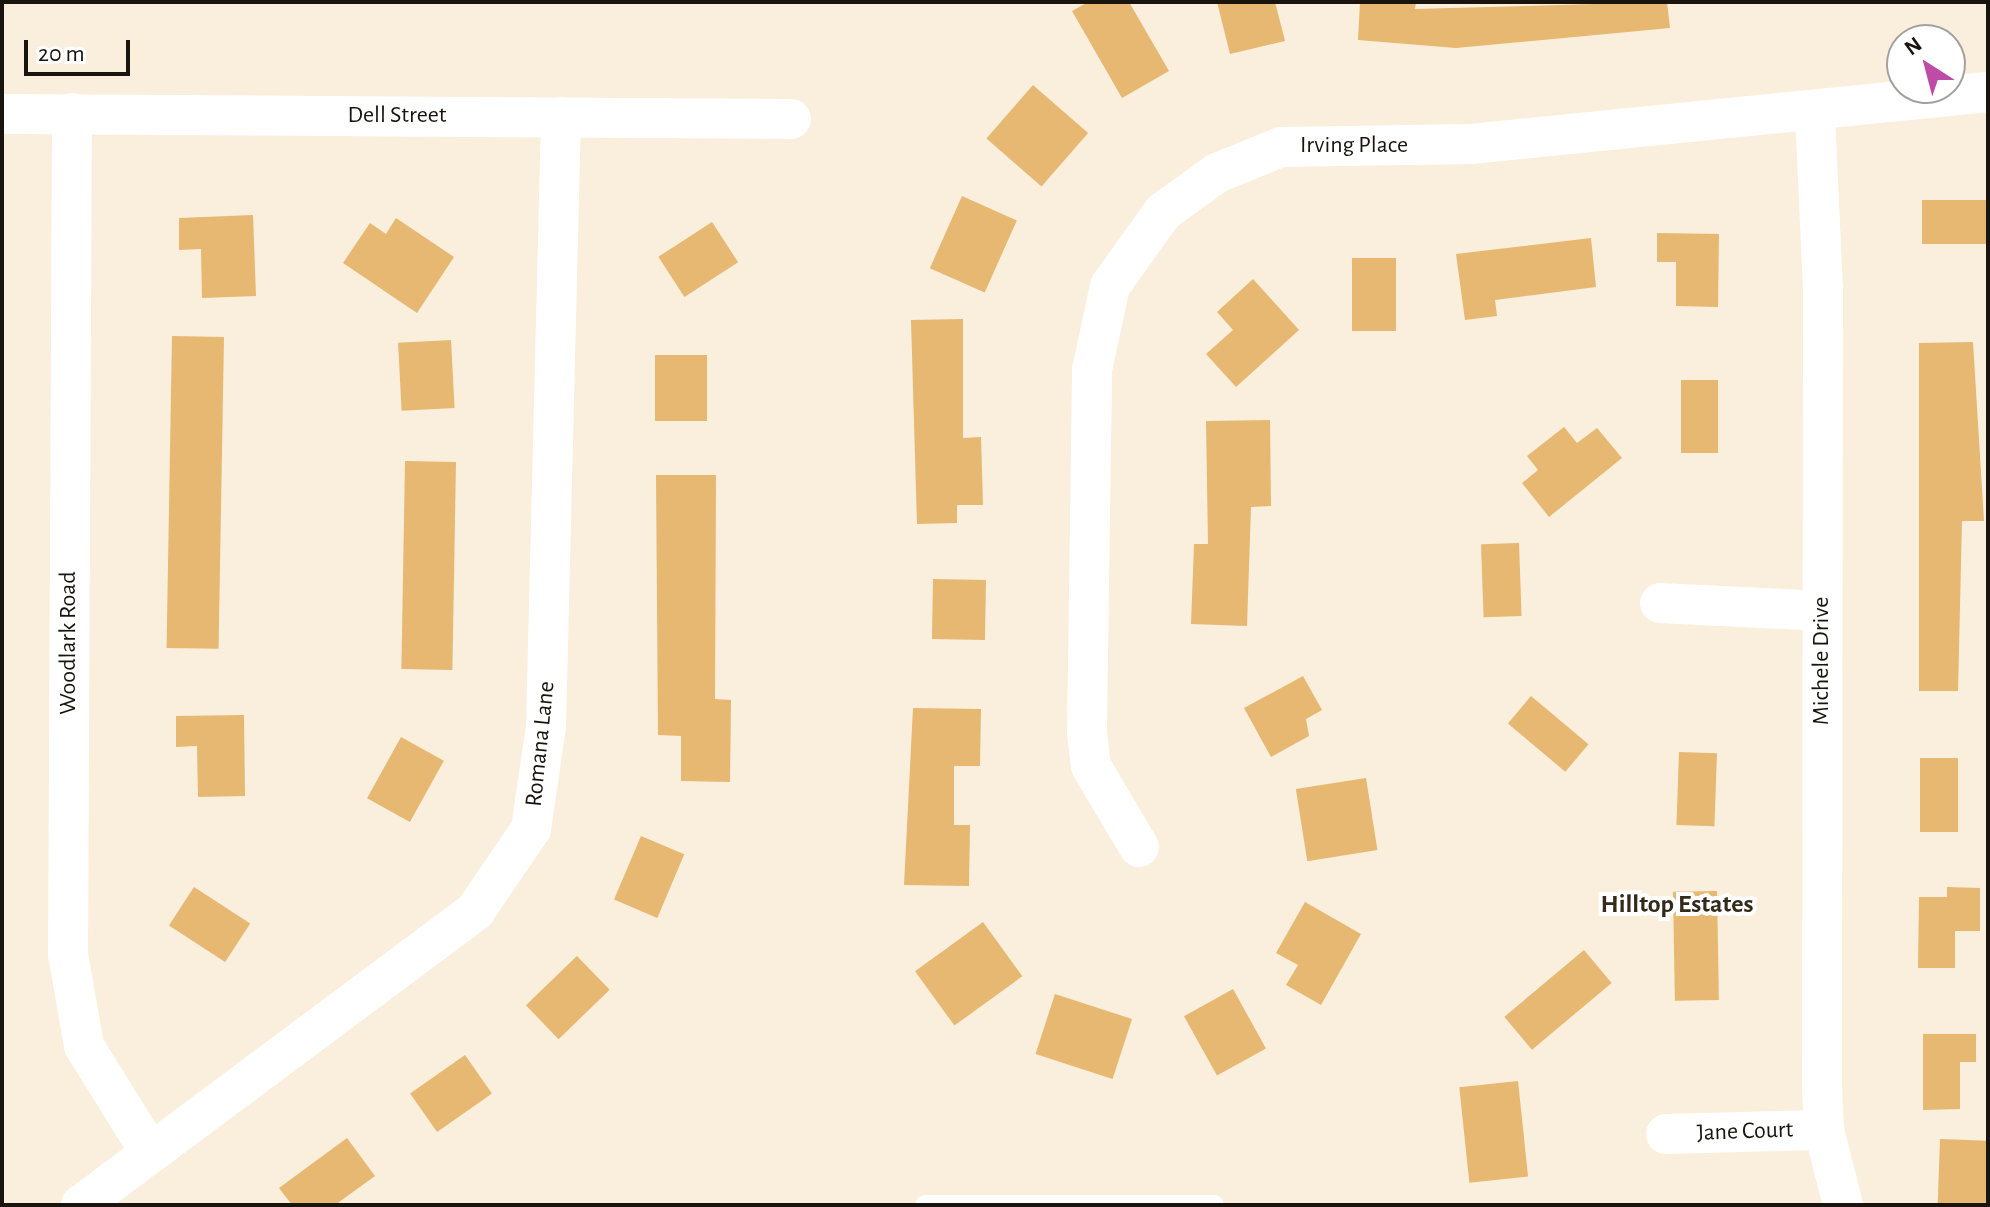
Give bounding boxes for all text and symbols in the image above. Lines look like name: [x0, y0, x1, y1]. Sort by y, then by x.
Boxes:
scale bar: [28, 24, 134, 74]
north arrow: [1886, 24, 1966, 104]
text: N: [1900, 33, 1926, 60]
text: 20 m: [38, 42, 85, 66]
street label: Dell Street: [348, 102, 446, 130]
street label: Irving Place: [1300, 132, 1408, 160]
street label: Woodlark Road: [55, 571, 83, 715]
street label: Michele Drive: [1808, 597, 1836, 725]
street label: Romana Lane: [520, 680, 562, 808]
district label: Hilltop Estates: [1601, 889, 1753, 921]
street label: Jane Court: [1696, 1116, 1794, 1148]

